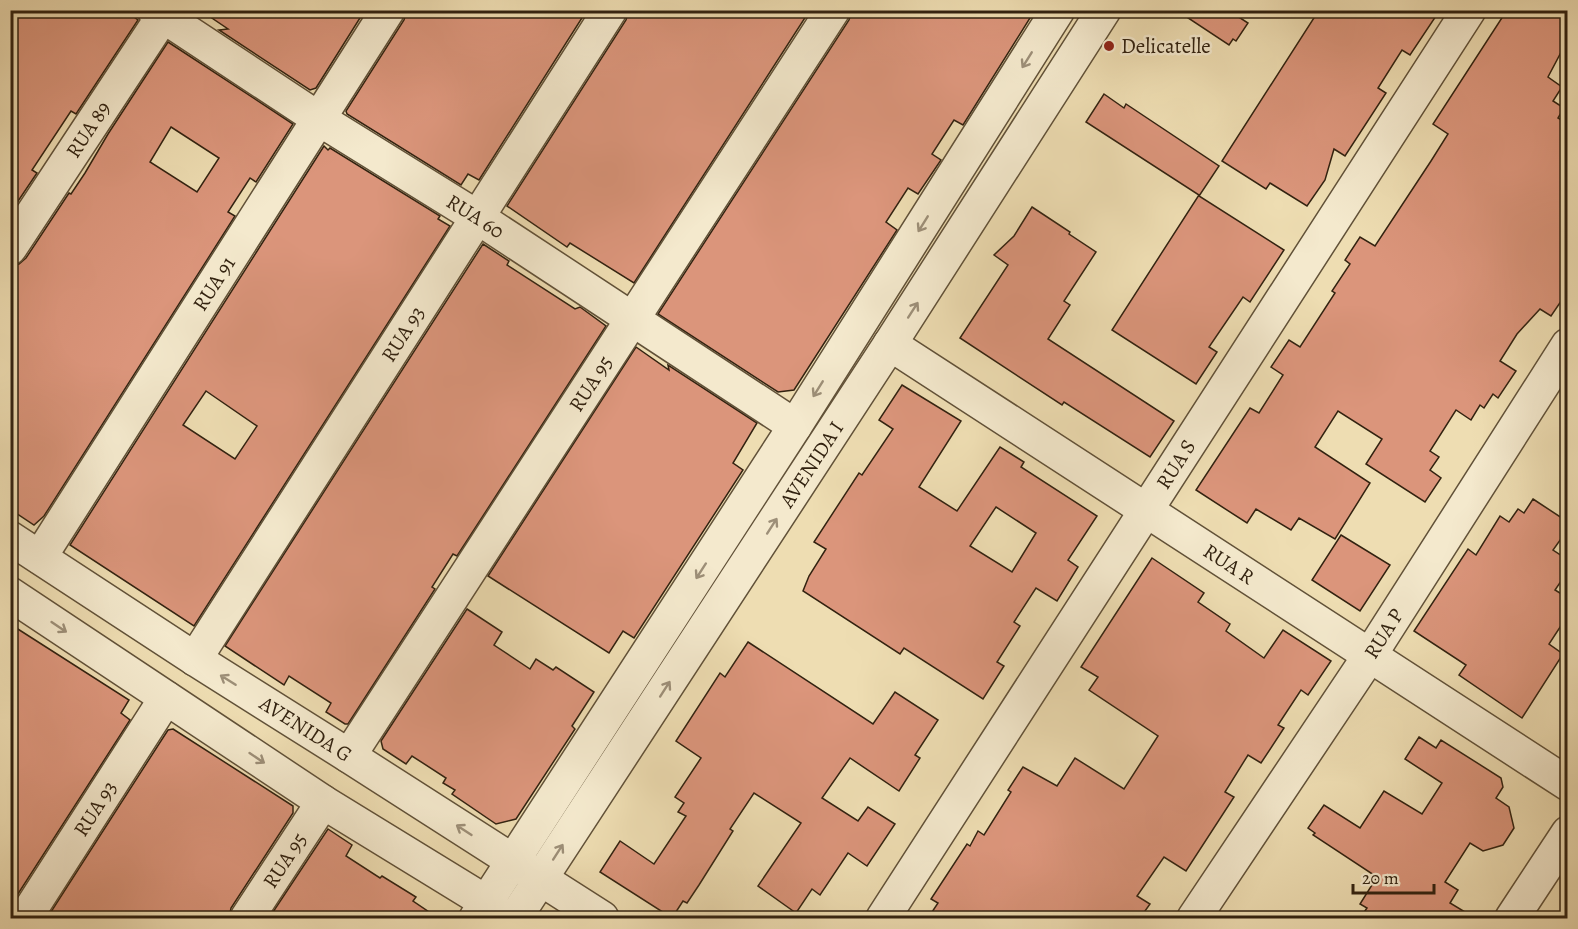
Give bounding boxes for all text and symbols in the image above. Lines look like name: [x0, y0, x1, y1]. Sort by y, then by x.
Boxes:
place label: Delicatelle: [1121, 32, 1211, 60]
marker: Delicatelle: [1102, 39, 1116, 53]
one-way arrow: [1021, 51, 1033, 68]
street label: RUA 89: [59, 96, 117, 163]
street label: RUA 60: [441, 187, 510, 245]
one-way arrow: [916, 216, 929, 233]
street label: RUA 91: [186, 251, 242, 316]
street label: RUA 93: [375, 300, 431, 367]
one-way arrow: [906, 301, 919, 318]
street label: RUA 95: [562, 350, 619, 417]
one-way arrow: [812, 380, 824, 397]
street label: AVENIDA I: [772, 416, 850, 514]
street label: RUA S: [1149, 434, 1202, 495]
one-way arrow: [766, 518, 778, 534]
street label: RUA R: [1198, 537, 1260, 591]
one-way arrow: [695, 562, 707, 578]
street label: RUA P: [1357, 603, 1410, 664]
one-way arrow: [51, 620, 68, 633]
one-way arrow: [220, 674, 237, 686]
one-way arrow: [659, 681, 671, 698]
street label: AVENIDA G: [253, 689, 357, 768]
one-way arrow: [248, 752, 264, 764]
street label: RUA 93: [67, 775, 123, 842]
one-way arrow: [455, 823, 472, 836]
street label: RUA 95: [256, 827, 313, 894]
one-way arrow: [553, 844, 565, 861]
scale bar: [1353, 857, 1434, 895]
text: 20 m: [1362, 866, 1399, 890]

